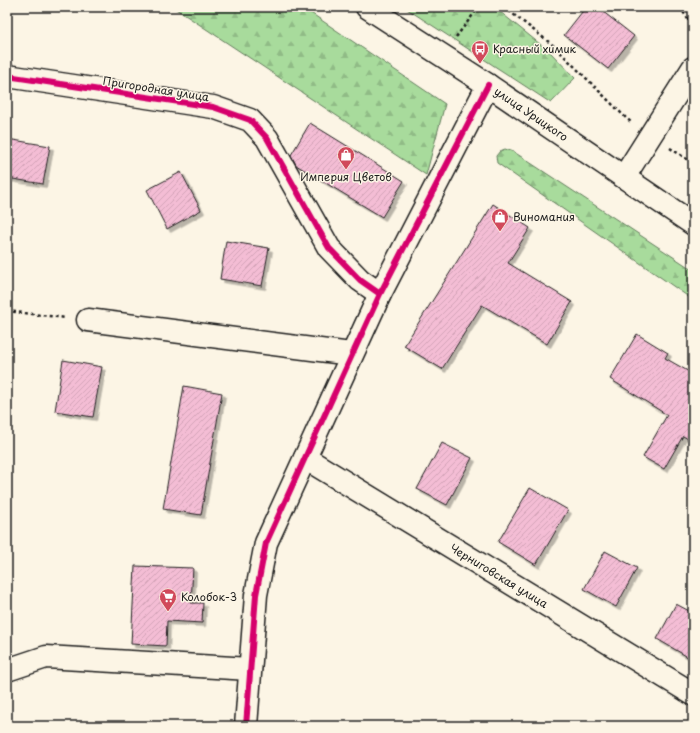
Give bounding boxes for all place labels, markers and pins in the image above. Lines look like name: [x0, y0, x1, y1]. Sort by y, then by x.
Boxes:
bus stop icon: Красный химик: [470, 39, 490, 64]
place label: Красный химик: [493, 40, 577, 57]
shop icon: Империя Цветов: [336, 145, 356, 170]
place label: Империя Цветов: [300, 168, 392, 185]
shop icon: Виномания: [490, 207, 510, 232]
place label: Виномания: [513, 208, 575, 225]
supermarket icon: Колобок-3: [158, 587, 178, 612]
place label: Колобок-3: [181, 588, 237, 605]

